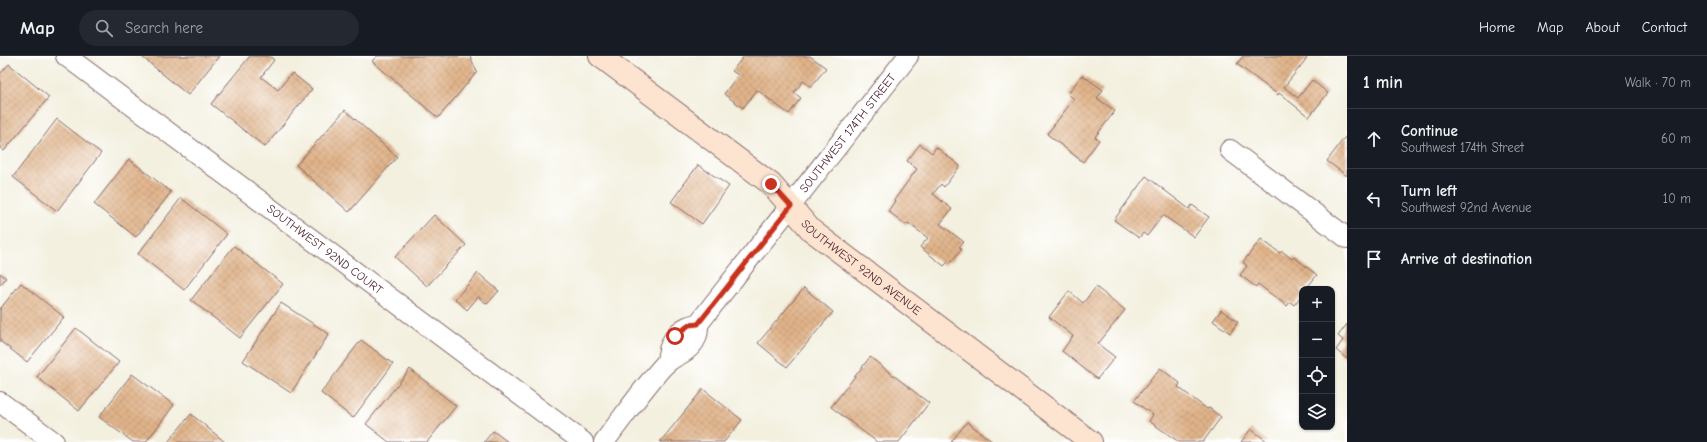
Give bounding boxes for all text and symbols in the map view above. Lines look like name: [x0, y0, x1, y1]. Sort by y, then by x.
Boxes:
search box: [79, 10, 359, 46]
text: Map: [20, 17, 55, 39]
icon: search: [93, 17, 115, 39]
text: Search here: [125, 19, 203, 37]
text: Home: [1479, 19, 1515, 36]
text: Map: [1537, 19, 1563, 36]
text: About: [1585, 19, 1620, 36]
text: Contact: [1642, 19, 1687, 36]
street label: SOUTHWEST 174TH STREET: [797, 70, 899, 195]
text: 1 min: [1363, 73, 1403, 92]
text: Walk · 70 m: [1625, 75, 1691, 90]
text: Continue: [1401, 122, 1458, 140]
icon: ahead: [1363, 128, 1385, 150]
text: 60 m: [1661, 131, 1691, 146]
text: Southwest 174th Street: [1401, 140, 1524, 155]
route end: [762, 175, 780, 193]
text: Turn left: [1401, 182, 1457, 200]
icon: left: [1363, 188, 1385, 210]
text: 10 m: [1663, 191, 1691, 206]
text: Southwest 92nd Avenue: [1401, 200, 1532, 215]
street label: SOUTHWEST 92ND COURT: [264, 201, 386, 297]
street label: SOUTHWEST 92ND AVENUE: [798, 217, 924, 318]
icon: arrive: [1363, 248, 1385, 270]
text: Arrive at destination: [1401, 250, 1532, 268]
map controls: [1299, 286, 1335, 430]
button: +: [1299, 286, 1335, 322]
button: −: [1299, 322, 1335, 358]
route start: [666, 327, 684, 345]
button: locate: [1299, 358, 1335, 394]
button: layers: [1299, 394, 1335, 430]

